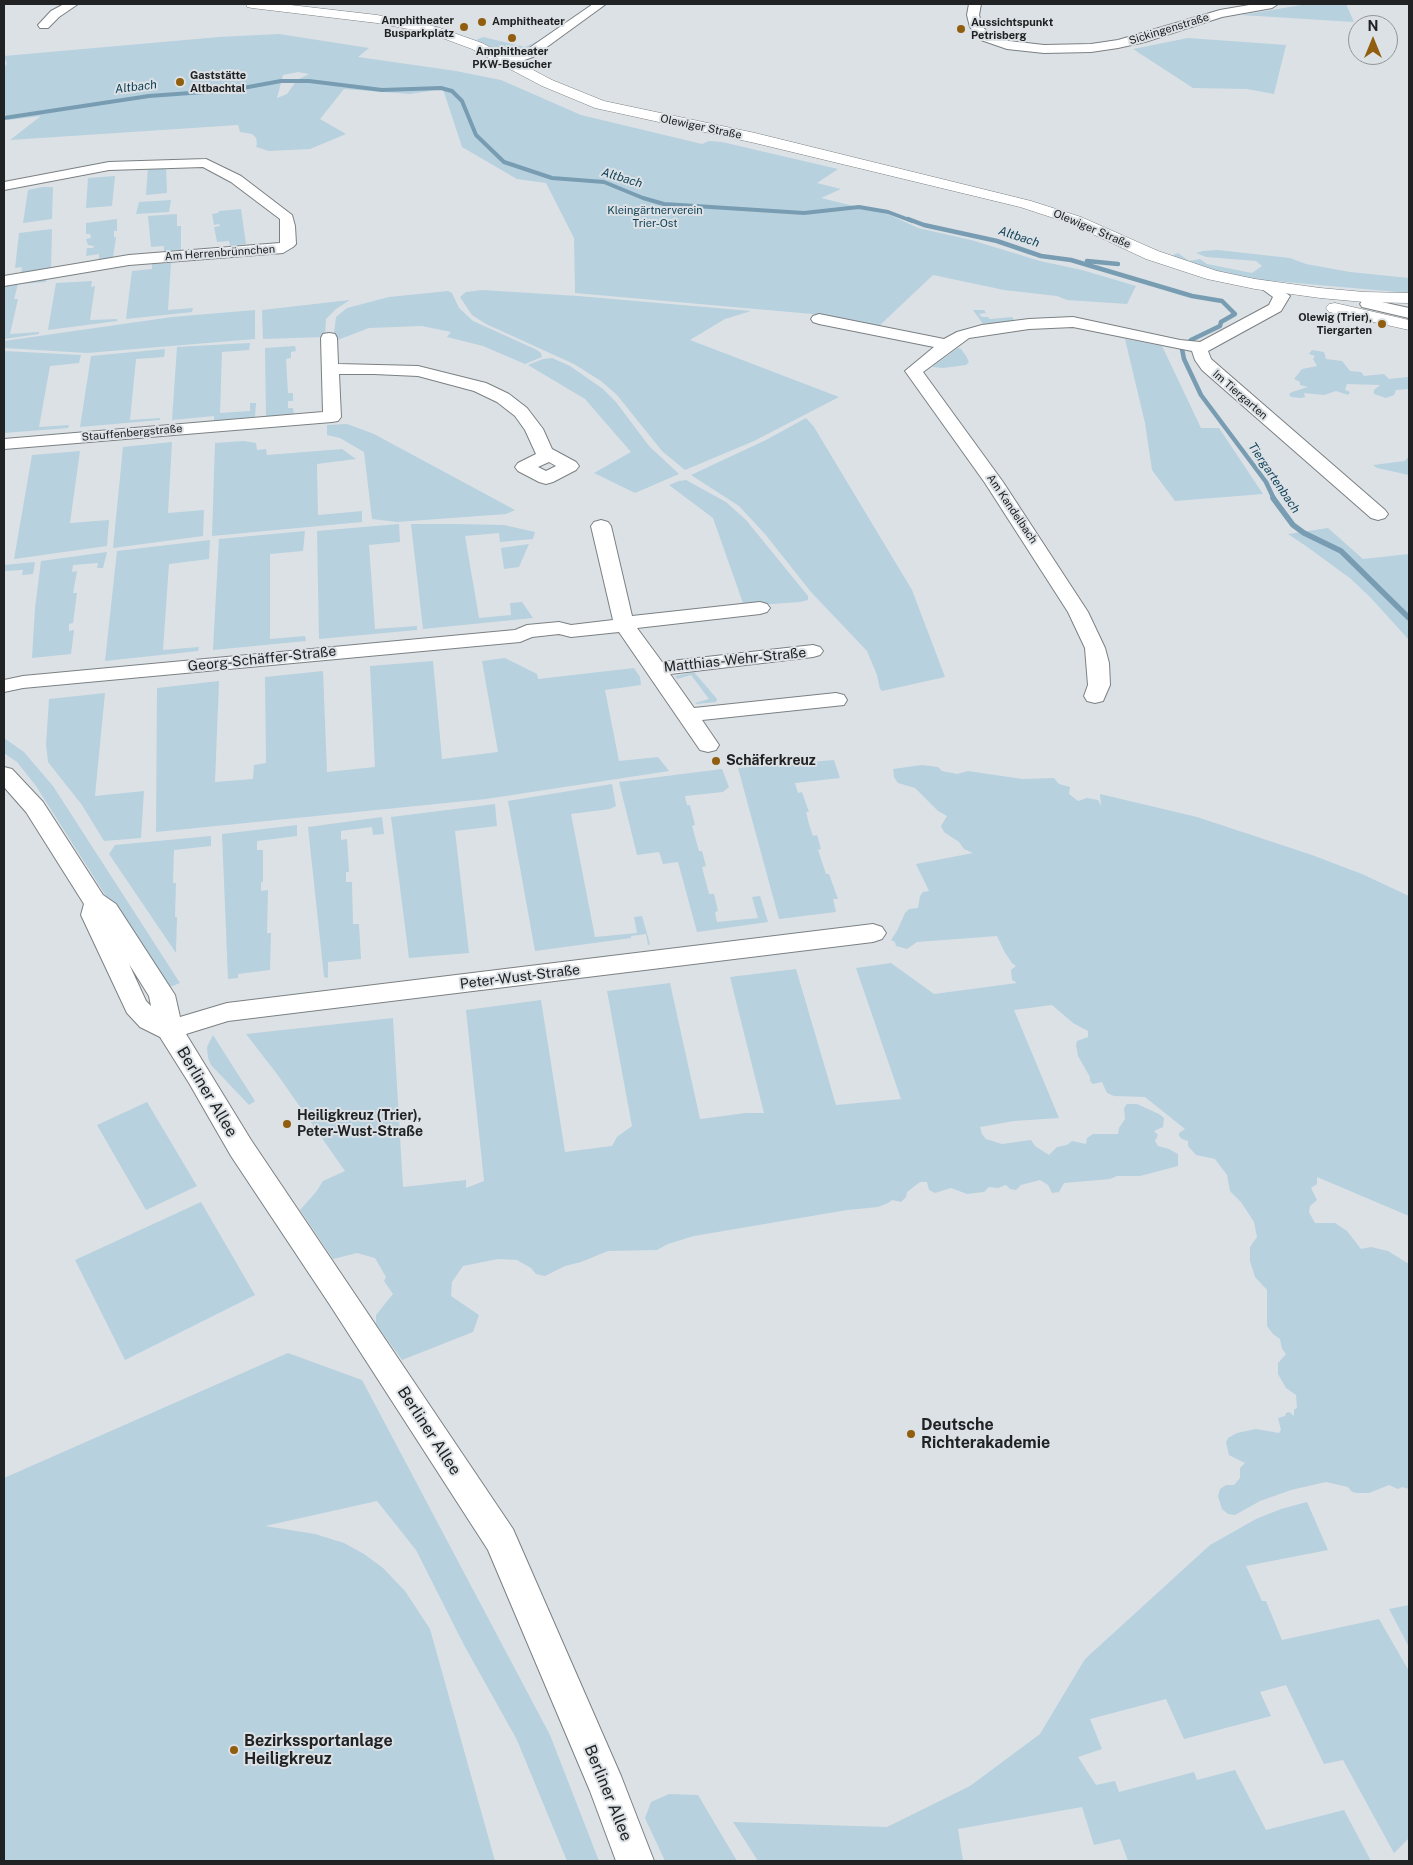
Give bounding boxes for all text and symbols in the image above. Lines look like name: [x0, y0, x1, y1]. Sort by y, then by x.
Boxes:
street label: Sickingenstraße: [1127, 11, 1211, 47]
place label: Amphitheater Busparkplatz: [381, 14, 454, 40]
place label: Amphitheater: [492, 15, 565, 29]
north arrow: [1348, 15, 1398, 65]
marker: Amphitheater: [476, 16, 488, 28]
place label: Aussichtspunkt Petrisberg: [971, 16, 1053, 42]
text: N: [1368, 18, 1378, 34]
marker: Amphitheater Busparkplatz: [458, 21, 470, 33]
marker: Aussichtspunkt Petrisberg: [955, 23, 967, 35]
marker: Amphitheater PKW-Besucher: [506, 32, 518, 44]
place label: Amphitheater PKW-Besucher: [472, 45, 552, 71]
place label: Gaststätte Altbachtal: [190, 69, 246, 95]
marker: Gaststätte Altbachtal: [174, 76, 186, 88]
water label: Altbach: [114, 77, 158, 97]
street label: Olewiger Straße: [659, 112, 743, 142]
water label: Altbach: [600, 165, 644, 191]
park label: Kleingärtnerverein Trier-Ost: [607, 204, 703, 230]
street label: Olewiger Straße: [1051, 207, 1133, 251]
water label: Altbach: [997, 224, 1041, 250]
street label: Am Herrenbrünnchen: [164, 243, 276, 263]
place label: Olewig (Trier), Tiergarten: [1298, 311, 1372, 337]
marker: Olewig (Trier), Tiergarten: [1376, 318, 1388, 330]
street label: Im Tiergarten: [1210, 368, 1270, 422]
street label: Stauffenbergstraße: [81, 422, 183, 444]
water label: Tiergartenbach: [1245, 440, 1303, 516]
street label: Am Kandelbach: [984, 472, 1040, 546]
street label: Georg-Schäffer-Straße: [187, 643, 337, 675]
street label: Matthias-Wehr-Straße: [663, 644, 807, 676]
place label: Schäferkreuz: [726, 753, 816, 769]
marker: Schäferkreuz: [710, 755, 722, 767]
street label: Peter-Wust-Straße: [459, 961, 581, 993]
street label: Berliner Allee: [173, 1043, 241, 1141]
place label: Heiligkreuz (Trier), Peter-Wust-Straße: [297, 1108, 423, 1140]
marker: Heiligkreuz (Trier), Peter-Wust-Straße: [281, 1118, 293, 1130]
street label: Berliner Allee: [393, 1383, 465, 1479]
place label: Deutsche Richterakademie: [921, 1415, 1050, 1453]
marker: Deutsche Richterakademie: [905, 1428, 917, 1440]
place label: Bezirkssportanlage Heiligkreuz: [244, 1731, 393, 1769]
street label: Berliner Allee: [580, 1742, 636, 1844]
marker: Bezirkssportanlage Heiligkreuz: [228, 1744, 240, 1756]

